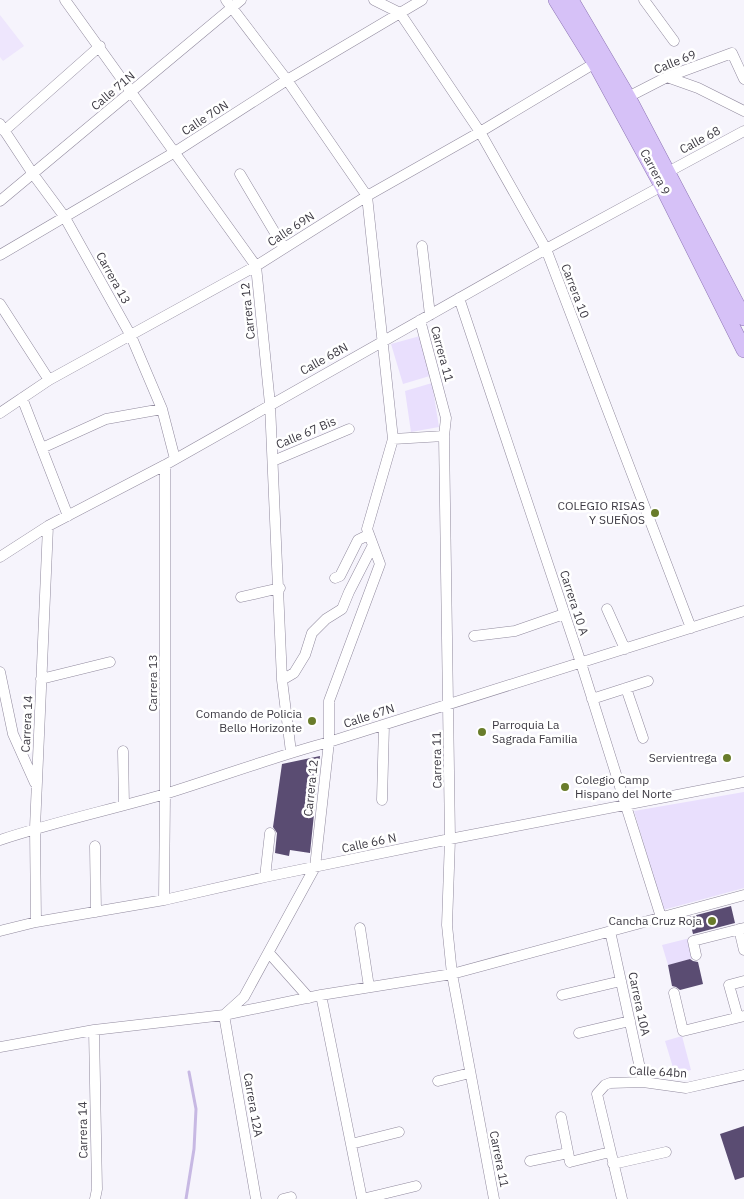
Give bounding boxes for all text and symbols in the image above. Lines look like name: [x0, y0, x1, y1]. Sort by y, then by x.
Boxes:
street label: Calle 69: [652, 46, 698, 77]
street label: Calle 71N: [88, 68, 138, 113]
street label: Calle 70N: [179, 97, 231, 138]
street label: Calle 68: [677, 123, 723, 157]
street label: Carrera 9: [637, 146, 674, 197]
street label: Calle 69N: [265, 208, 317, 249]
street label: Carrera 13: [93, 249, 134, 306]
street label: Carrera 10: [558, 261, 593, 320]
street label: Carrera 12: [237, 282, 258, 340]
street label: Carrera 11: [428, 324, 457, 383]
street label: Calle 68N: [297, 339, 350, 378]
street label: Calle 67 Bis: [274, 413, 338, 452]
place label: COLEGIO RISAS Y SUEÑOS: [558, 498, 645, 527]
marker: COLEGIO RISAS Y SUEÑOS: [649, 507, 661, 519]
street label: Carrera 10 A: [557, 568, 592, 638]
street label: Carrera 13: [145, 654, 160, 712]
street label: Carrera 14: [18, 695, 35, 753]
street label: Calle 67N: [341, 700, 396, 731]
place label: Comando de Policia Bello Horizonte: [196, 706, 303, 735]
marker: Comando de Policia Bello Horizonte: [306, 715, 318, 727]
place label: Parroquia La Sagrada Familia: [492, 717, 578, 746]
marker: Parroquia La Sagrada Familia: [476, 726, 488, 738]
street label: Carrera 11: [429, 731, 444, 789]
place label: Servientrega: [649, 750, 718, 765]
marker: Servientrega: [721, 752, 733, 764]
street label: Carrera 12: [300, 759, 321, 817]
place label: Colegio Camp Hispano del Norte: [575, 772, 673, 801]
marker: Colegio Camp Hispano del Norte: [559, 781, 571, 793]
street label: Calle 66 N: [340, 829, 398, 856]
place label: Cancha Cruz Roja: [609, 913, 703, 928]
marker: Cancha Cruz Roja: [706, 915, 718, 927]
street label: Carrera 10A: [625, 971, 654, 1037]
street label: Calle 64bn: [629, 1062, 687, 1081]
street label: Carrera 12A: [240, 1072, 267, 1138]
street label: Carrera 14: [75, 1101, 90, 1159]
street label: Carrera 11: [487, 1129, 512, 1188]

